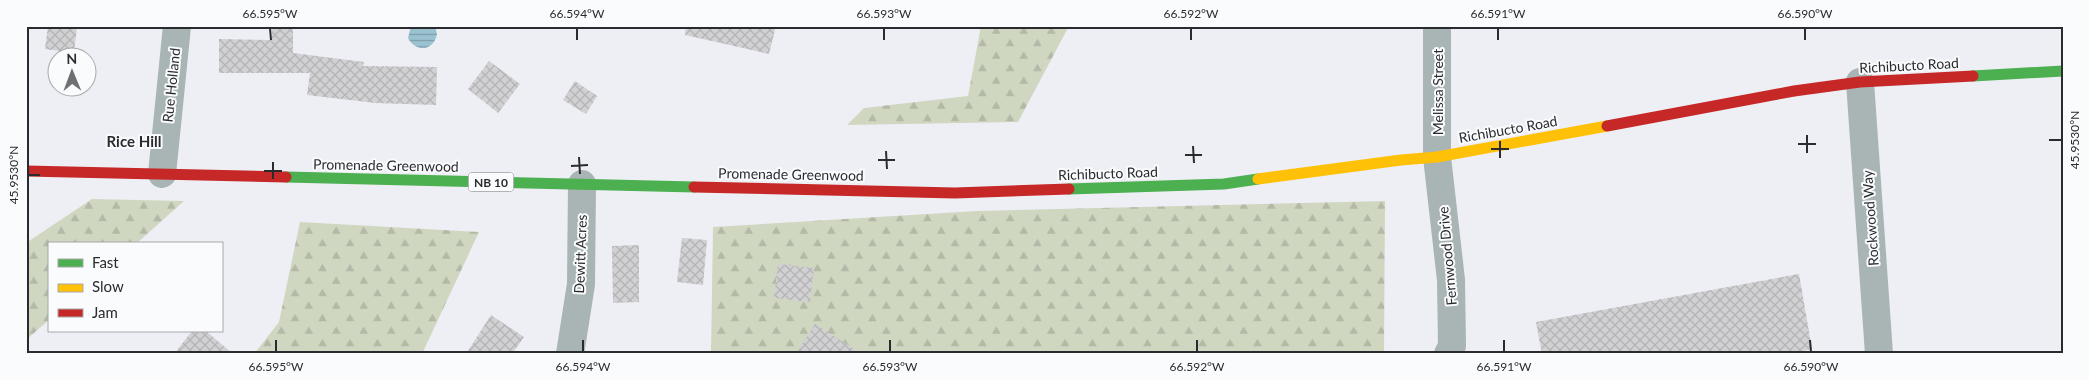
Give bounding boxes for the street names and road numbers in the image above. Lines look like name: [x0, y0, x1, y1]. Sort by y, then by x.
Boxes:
street label: Rue Holland: [159, 47, 183, 123]
street label: Melissa Street: [1429, 49, 1446, 135]
street label: Richibucto Road: [1859, 54, 1959, 76]
street label: Richibucto Road: [1457, 112, 1559, 146]
street label: Promenade Greenwood: [313, 155, 459, 175]
street label: Richibucto Road: [1058, 163, 1158, 183]
street label: Promenade Greenwood: [718, 164, 864, 184]
street label: Rockwood Way: [1858, 169, 1882, 266]
road number: NB 10: [468, 172, 514, 192]
street label: Fernwood Drive: [1434, 206, 1460, 306]
street label: Dewitt Acres: [570, 214, 590, 294]

